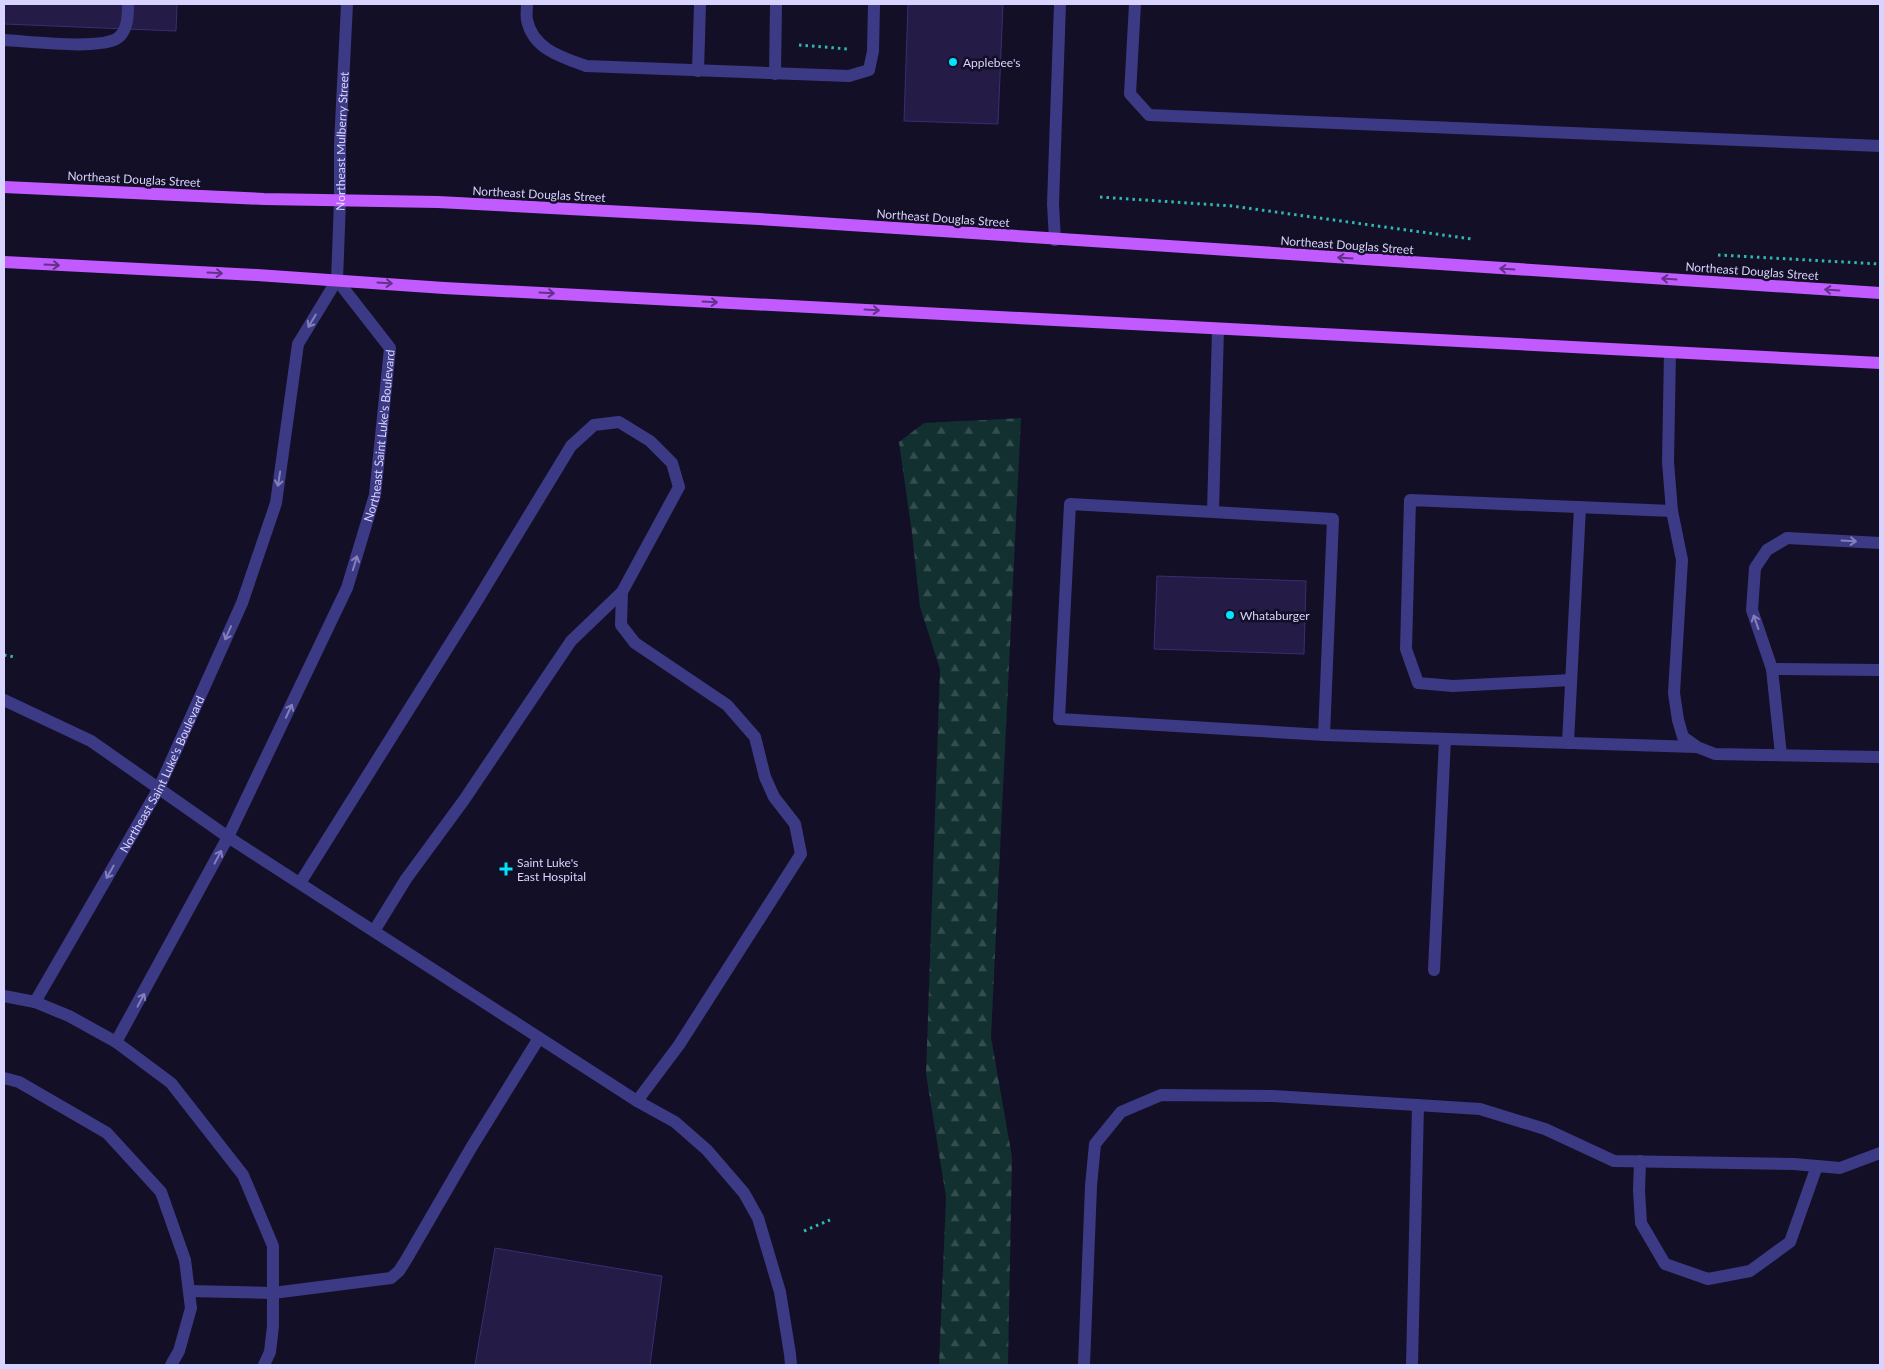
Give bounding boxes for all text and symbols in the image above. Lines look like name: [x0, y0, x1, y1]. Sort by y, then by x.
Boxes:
place label: Applebee's: [963, 55, 1020, 70]
marker: Applebee's: [947, 56, 959, 68]
street label: Northeast Mulberry Street: [332, 71, 351, 211]
street label: Northeast Douglas Street: [67, 168, 202, 190]
street label: Northeast Douglas Street: [472, 183, 607, 205]
street label: Northeast Douglas Street: [876, 206, 1011, 230]
street label: Northeast Douglas Street: [1280, 233, 1415, 257]
one-way arrow: [1337, 254, 1353, 263]
street label: Northeast Douglas Street: [1685, 259, 1820, 283]
one-way arrow: [44, 260, 60, 269]
one-way arrow: [1500, 264, 1516, 273]
one-way arrow: [206, 268, 222, 277]
one-way arrow: [1662, 275, 1678, 284]
one-way arrow: [377, 279, 393, 288]
one-way arrow: [1824, 285, 1840, 295]
one-way arrow: [539, 289, 555, 298]
one-way arrow: [701, 297, 717, 306]
one-way arrow: [864, 306, 880, 315]
one-way arrow: [306, 314, 316, 328]
street label: Northeast Saint Luke's Boulevard: [360, 349, 397, 524]
one-way arrow: [274, 471, 284, 487]
one-way arrow: [1841, 537, 1857, 546]
one-way arrow: [351, 555, 360, 571]
place label: Whataburger: [1240, 608, 1310, 623]
marker: Whataburger: [1224, 609, 1236, 621]
one-way arrow: [1751, 615, 1761, 631]
one-way arrow: [223, 625, 233, 640]
street label: Northeast Saint Luke's Boulevard: [116, 693, 207, 855]
one-way arrow: [285, 704, 294, 719]
one-way arrow: [214, 850, 223, 865]
place label: Saint Luke's East Hospital: [517, 855, 586, 884]
marker: Saint Luke's East Hospital: [499, 862, 513, 876]
one-way arrow: [105, 865, 115, 879]
one-way arrow: [136, 993, 146, 1008]

